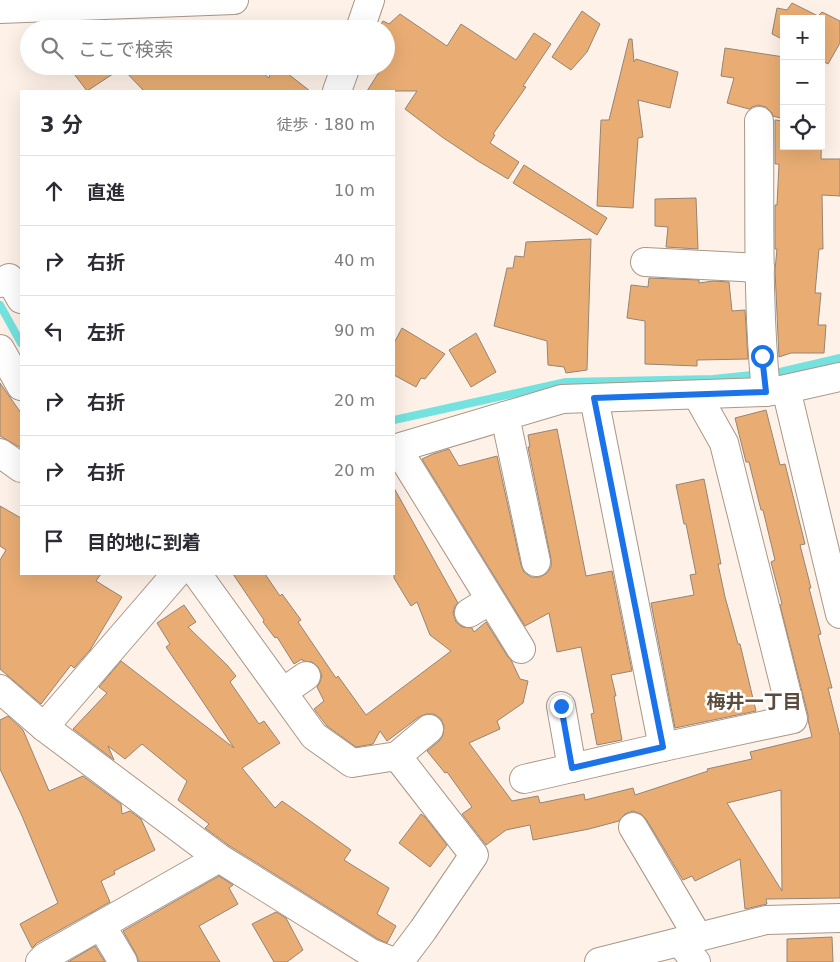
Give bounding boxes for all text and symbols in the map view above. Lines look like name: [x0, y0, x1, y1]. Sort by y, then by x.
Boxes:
map controls: [780, 15, 825, 150]
button: +: [780, 15, 825, 60]
search box: [20, 20, 395, 75]
icon: search: [38, 34, 66, 62]
text: ここで検索: [78, 38, 173, 60]
button: −: [780, 60, 825, 105]
button: locate: [780, 105, 825, 150]
text: 3 分: [40, 113, 83, 137]
text: 徒歩 · 180 m: [277, 115, 375, 134]
icon: ahead: [40, 177, 68, 205]
text: 直進: [87, 181, 125, 203]
text: 10 m: [334, 181, 375, 200]
icon: right: [40, 247, 68, 275]
text: 右折: [87, 251, 125, 273]
text: 40 m: [334, 251, 375, 270]
icon: left: [40, 317, 68, 345]
text: 左折: [87, 321, 125, 343]
text: 90 m: [334, 321, 375, 340]
route start: [751, 345, 774, 368]
icon: right: [40, 387, 68, 415]
text: 右折: [87, 391, 125, 413]
text: 20 m: [334, 391, 375, 410]
icon: right: [40, 457, 68, 485]
text: 右折: [87, 461, 125, 483]
text: 20 m: [334, 461, 375, 480]
icon: arrive: [40, 527, 68, 555]
text: 目的地に到着: [87, 531, 201, 553]
district label: 梅井一丁目: [706, 690, 802, 712]
route end: [550, 695, 573, 718]

